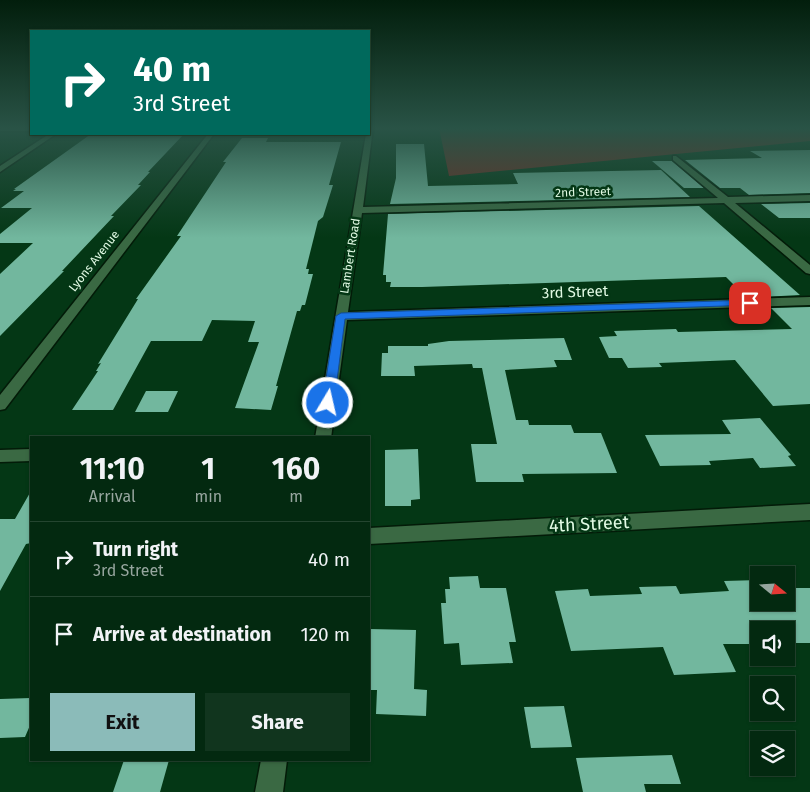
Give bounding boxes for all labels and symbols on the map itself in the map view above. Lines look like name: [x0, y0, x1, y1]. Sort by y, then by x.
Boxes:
street label: 2nd Street: [555, 184, 612, 200]
street label: Lambert Road: [337, 217, 363, 295]
street label: Lyons Avenue: [66, 228, 122, 294]
street label: 3rd Street: [541, 282, 609, 302]
pin: [729, 282, 771, 324]
position arrow: [301, 376, 353, 428]
street label: 4th Street: [548, 511, 630, 537]
north arrow: [750, 566, 795, 611]

